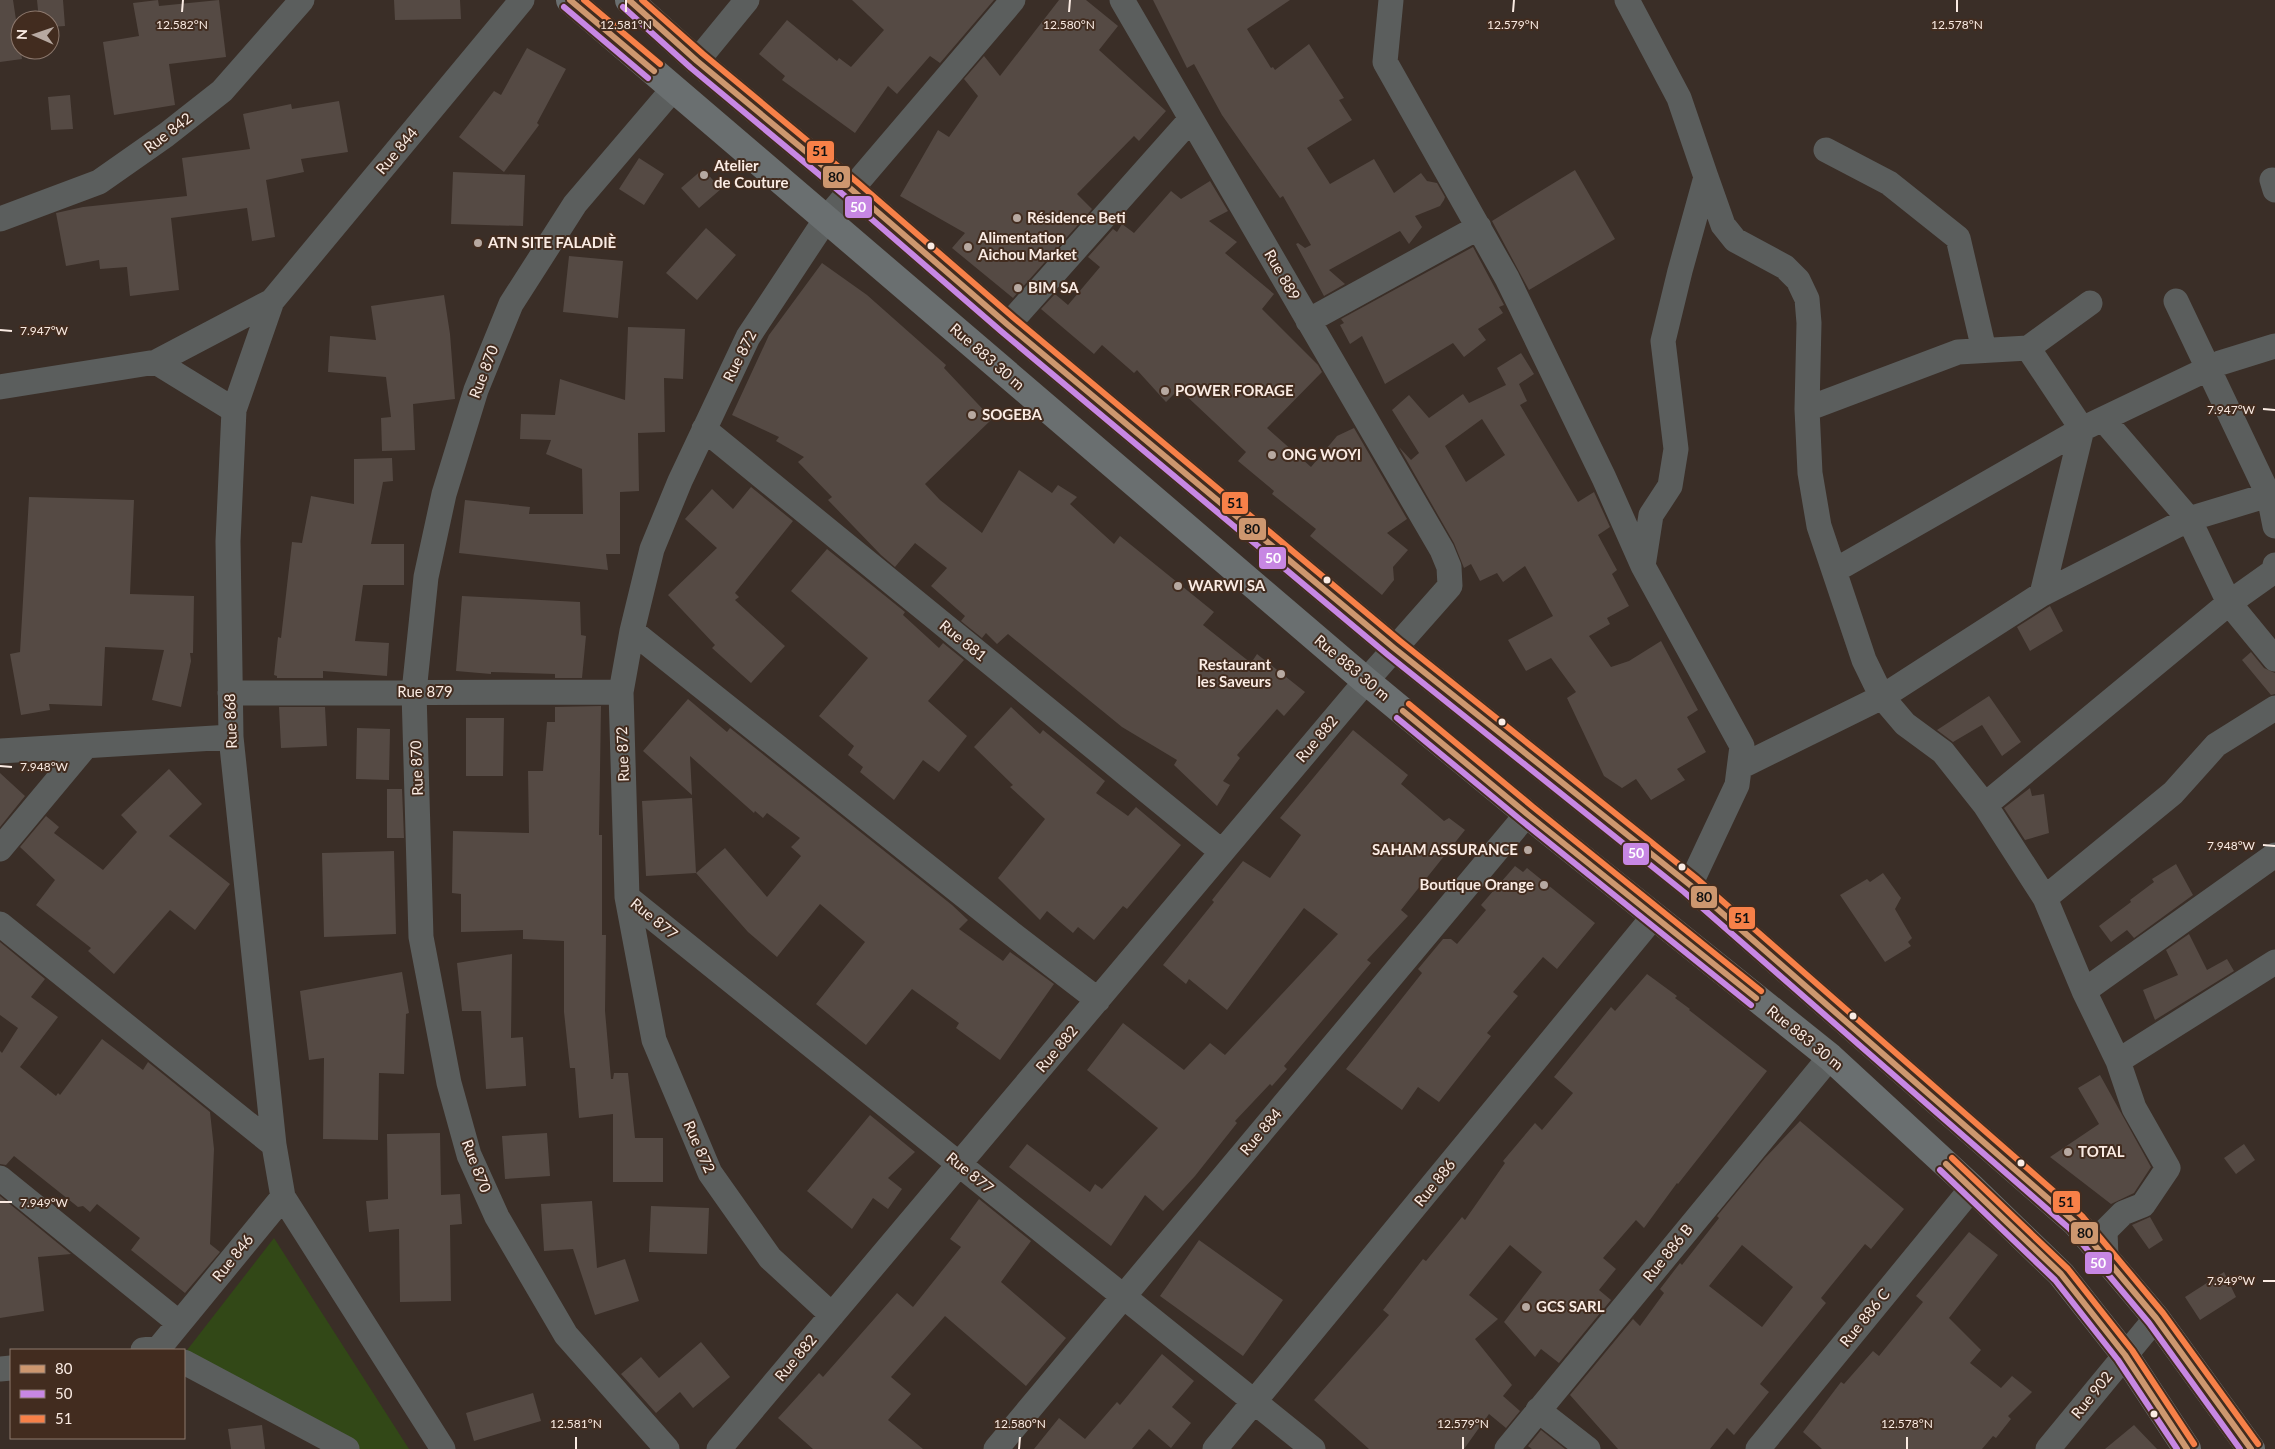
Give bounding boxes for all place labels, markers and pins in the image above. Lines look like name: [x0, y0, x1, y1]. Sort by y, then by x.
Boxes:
place label: Atelier de Couture: [713, 156, 788, 191]
marker: Atelier de Couture: [698, 169, 710, 181]
place label: Résidence Beti: [1027, 208, 1126, 226]
marker: Résidence Beti: [1011, 212, 1023, 224]
place label: Alimentation Aichou Market: [977, 228, 1077, 263]
place label: ATN SITE FALADIÈ: [487, 233, 617, 251]
marker: ATN SITE FALADIÈ: [472, 237, 484, 249]
unlabelled marker: [926, 241, 936, 251]
marker: Alimentation Aichou Market: [962, 241, 974, 253]
place label: BIM SA: [1028, 278, 1079, 296]
marker: BIM SA: [1012, 282, 1024, 294]
place label: POWER FORAGE: [1175, 381, 1294, 399]
marker: POWER FORAGE: [1159, 385, 1171, 397]
place label: SOGEBA: [982, 405, 1043, 423]
marker: SOGEBA: [966, 409, 978, 421]
place label: ONG WOYI: [1282, 445, 1361, 463]
marker: ONG WOYI: [1266, 449, 1278, 461]
unlabelled marker: [1322, 575, 1332, 585]
place label: WARWI SA: [1188, 576, 1266, 594]
marker: WARWI SA: [1172, 580, 1184, 592]
place label: Restaurant les Saveurs: [1197, 655, 1271, 690]
marker: Restaurant les Saveurs: [1275, 668, 1287, 680]
unlabelled marker: [1497, 717, 1507, 727]
place label: SAHAM ASSURANCE: [1372, 840, 1518, 858]
marker: SAHAM ASSURANCE: [1522, 844, 1534, 856]
unlabelled marker: [1677, 862, 1687, 872]
place label: Boutique Orange: [1420, 875, 1534, 893]
marker: Boutique Orange: [1538, 879, 1550, 891]
unlabelled marker: [1848, 1011, 1858, 1021]
place label: TOTAL: [2078, 1142, 2125, 1160]
marker: TOTAL: [2062, 1146, 2074, 1158]
unlabelled marker: [2016, 1158, 2026, 1168]
place label: GCS SARL: [1536, 1297, 1605, 1315]
marker: GCS SARL: [1520, 1301, 1532, 1313]
unlabelled marker: [2149, 1409, 2159, 1419]

